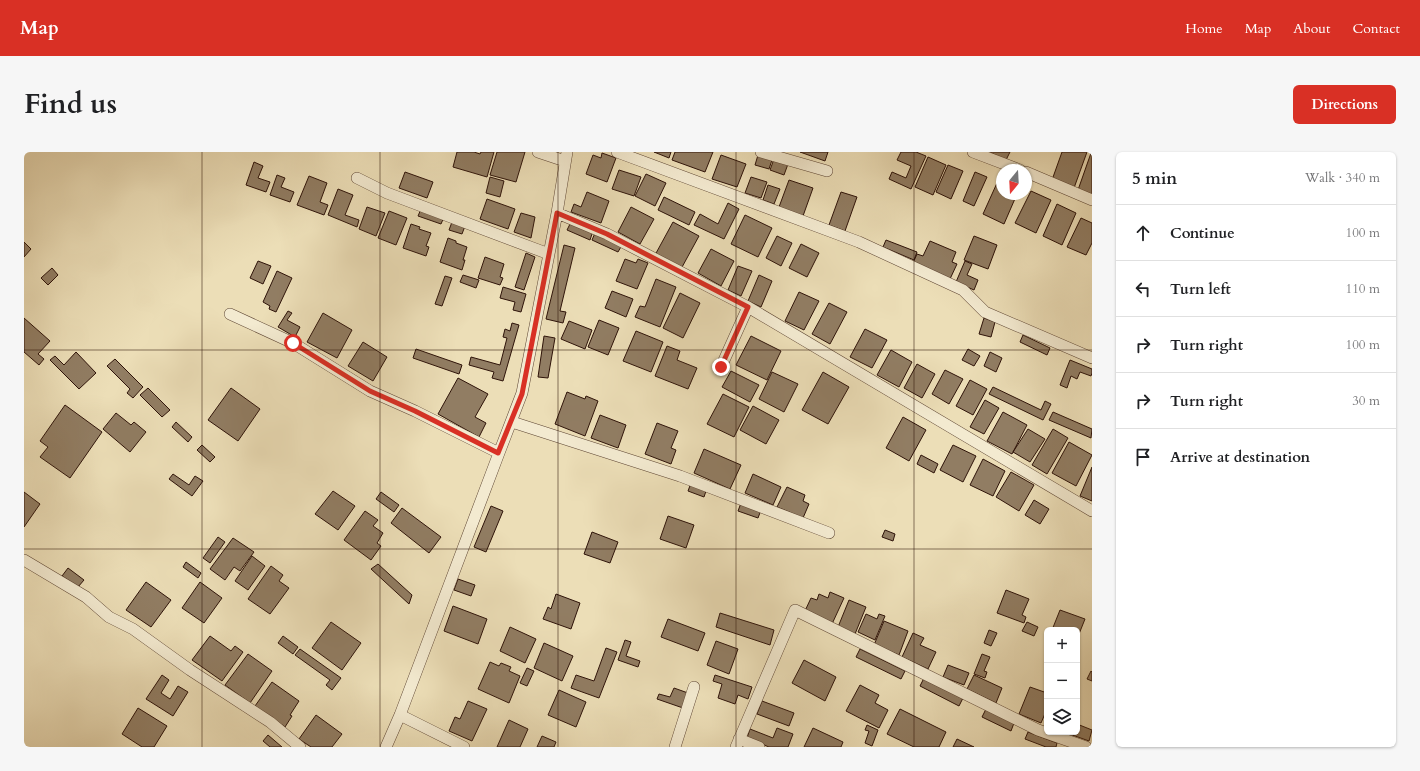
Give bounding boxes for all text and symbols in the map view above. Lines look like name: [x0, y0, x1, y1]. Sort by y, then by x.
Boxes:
text: Map: [20, 15, 59, 41]
text: Home: [1185, 19, 1223, 38]
text: Map: [1245, 19, 1271, 38]
text: About: [1293, 19, 1330, 38]
text: Contact: [1352, 19, 1400, 38]
text: Find us: [24, 85, 117, 123]
button: Directions: [1293, 85, 1396, 124]
north arrow: [996, 164, 1032, 200]
text: 5 min: [1132, 167, 1177, 190]
text: Walk · 340 m: [1305, 169, 1380, 187]
icon: ahead: [1132, 222, 1154, 244]
text: Continue: [1170, 223, 1235, 243]
text: 100 m: [1346, 224, 1380, 242]
icon: left: [1132, 278, 1154, 300]
text: Turn left: [1170, 279, 1231, 299]
text: 110 m: [1346, 280, 1380, 298]
route start: [284, 334, 302, 352]
icon: right: [1132, 334, 1154, 356]
text: Turn right: [1170, 335, 1243, 355]
text: 100 m: [1346, 336, 1380, 354]
route end: [712, 358, 730, 376]
icon: right: [1132, 390, 1154, 412]
text: Turn right: [1170, 391, 1243, 411]
text: 30 m: [1352, 392, 1380, 410]
icon: arrive: [1132, 446, 1154, 468]
text: Arrive at destination: [1170, 447, 1310, 467]
map controls: [1044, 627, 1080, 735]
button: +: [1044, 627, 1080, 663]
button: −: [1044, 663, 1080, 699]
button: layers: [1044, 699, 1080, 735]

